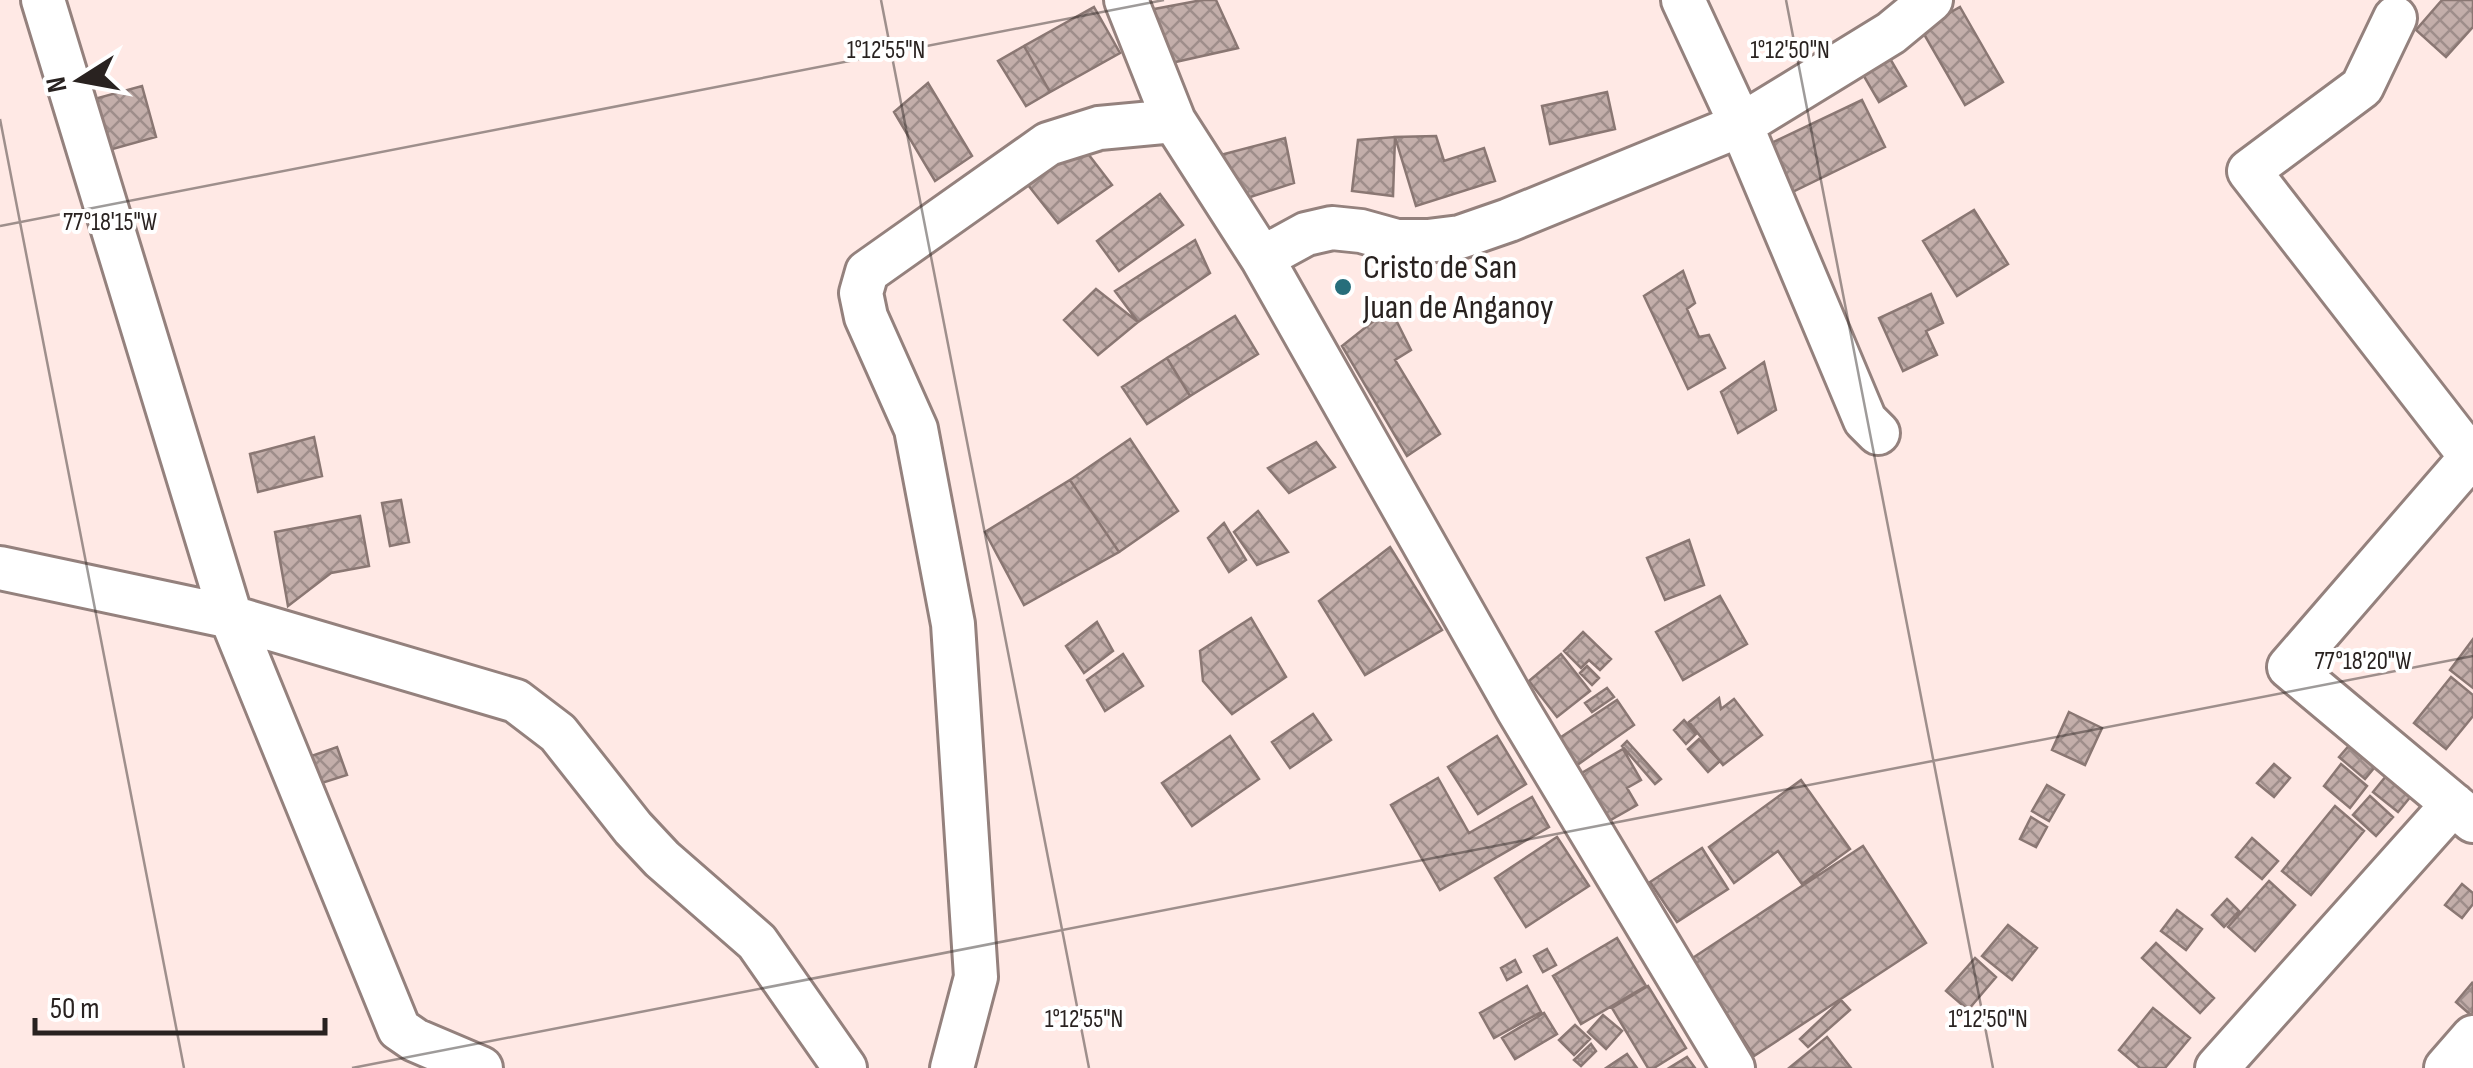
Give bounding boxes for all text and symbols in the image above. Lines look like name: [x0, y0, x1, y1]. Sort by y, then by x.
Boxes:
north arrow: [30, 30, 130, 130]
text: 1°12'55"N: [847, 35, 925, 66]
text: 1°12'50"N: [1750, 35, 1830, 66]
text: N: [39, 74, 75, 95]
text: 77°18'15"W: [63, 207, 157, 238]
place label: Cristo de San Juan de Anganoy: [1362, 246, 1553, 329]
marker: Cristo de San Juan de Anganoy: [1332, 276, 1354, 298]
text: 77°18'20"W: [2315, 646, 2411, 677]
scale bar: [35, 973, 325, 1035]
text: 50 m: [50, 991, 99, 1027]
text: 1°12'55"N: [1045, 1004, 1123, 1035]
text: 1°12'50"N: [1948, 1004, 2028, 1035]

